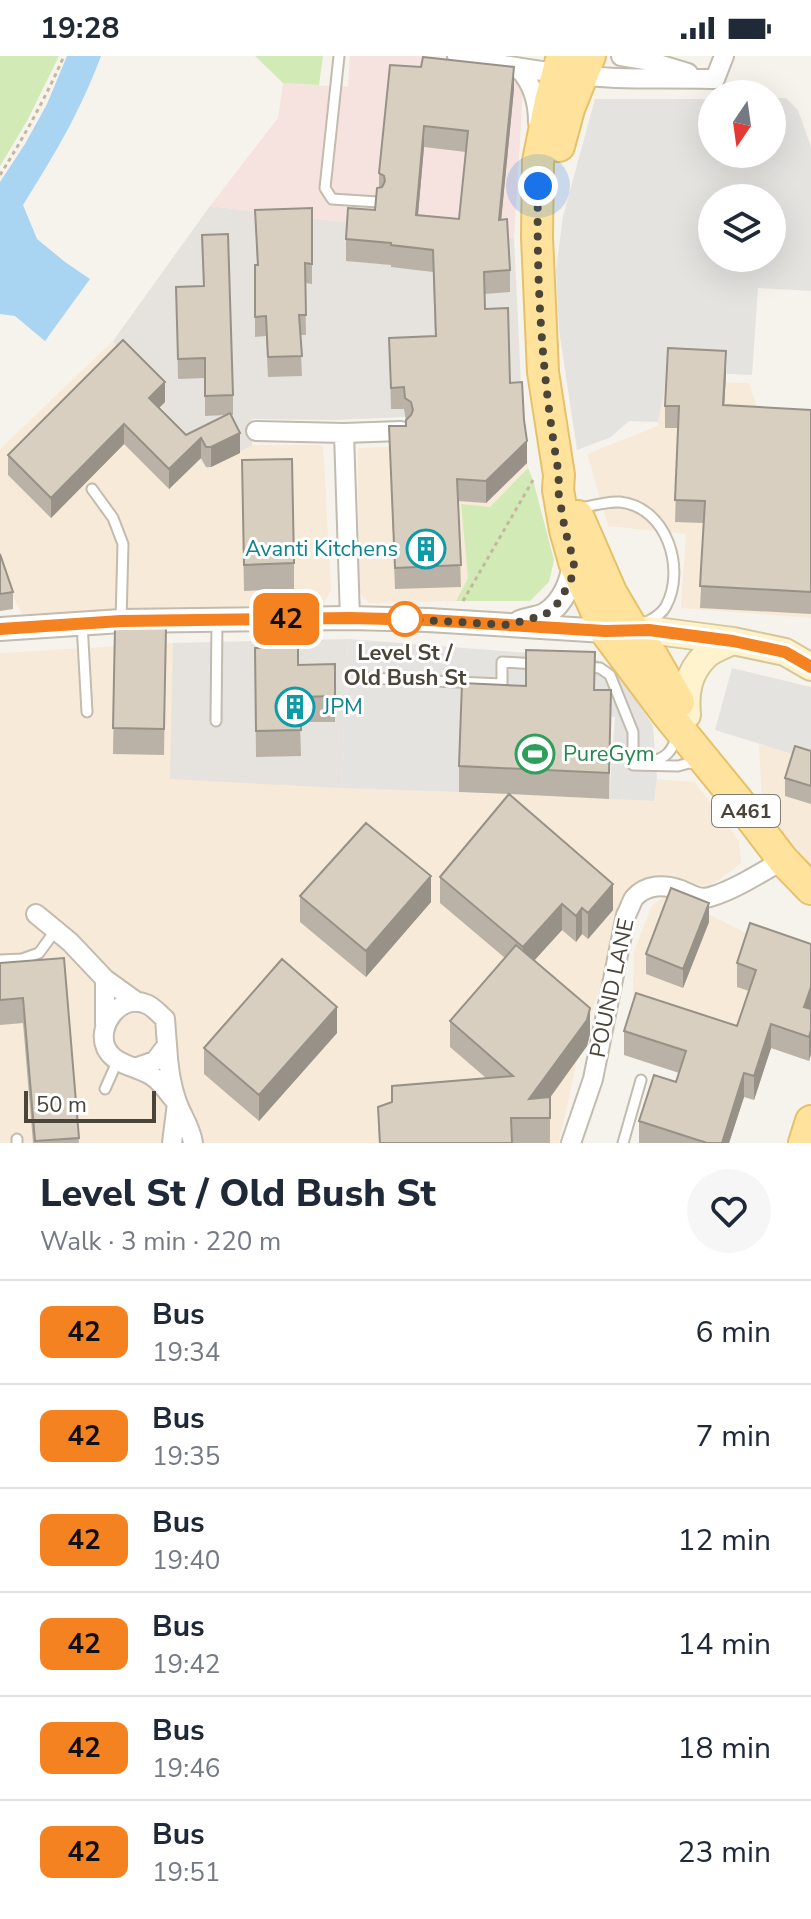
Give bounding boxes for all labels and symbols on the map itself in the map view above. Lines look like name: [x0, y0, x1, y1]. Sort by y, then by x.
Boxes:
north arrow: [698, 80, 786, 168]
your location: [518, 166, 558, 206]
building icon: Avanti Kitchens: [405, 528, 447, 570]
place label: Avanti Kitchens: [245, 534, 398, 564]
line badge: 42: [250, 593, 322, 645]
marker: Level St / Old Bush St: [388, 602, 422, 636]
place label: Level St / Old Bush St: [344, 638, 467, 693]
building icon: JPM: [274, 686, 316, 728]
place label: JPM: [322, 692, 363, 722]
sports icon: PureGym: [514, 733, 556, 775]
place label: PureGym: [563, 739, 655, 769]
road number: A461: [712, 795, 780, 827]
street label: POUND LANE: [583, 916, 641, 1060]
scale bar: [24, 1087, 156, 1123]

